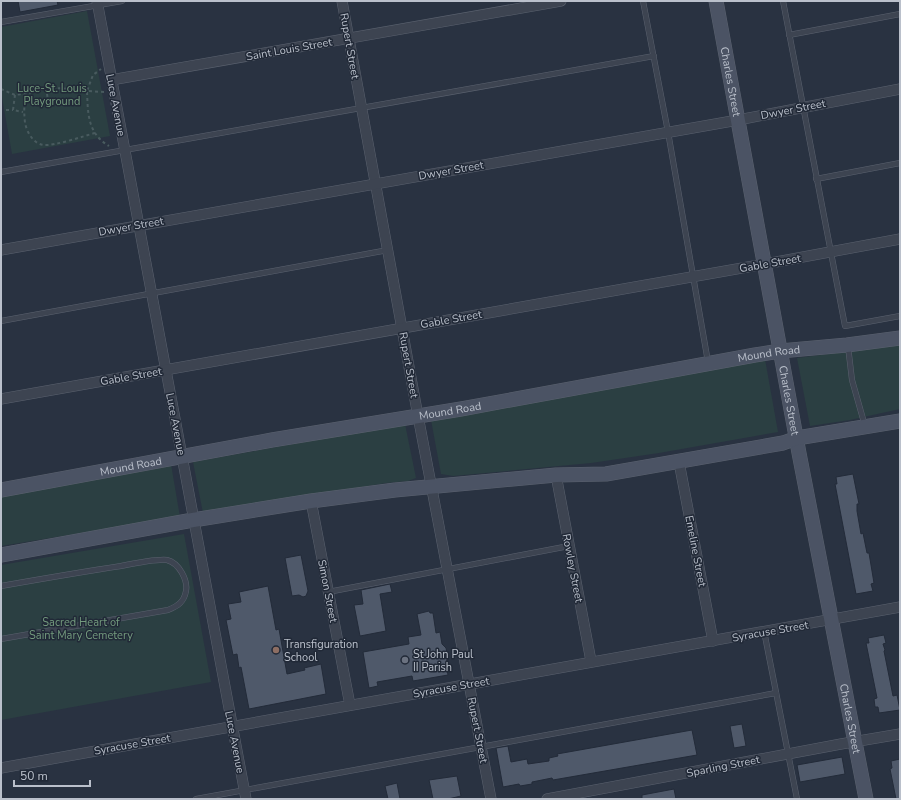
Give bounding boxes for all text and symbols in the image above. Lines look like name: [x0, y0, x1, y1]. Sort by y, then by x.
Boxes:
street label: Rupert Street: [336, 12, 363, 80]
street label: Saint Louis Street: [245, 35, 333, 64]
street label: Charles Street: [717, 46, 744, 118]
street label: Luce Avenue: [102, 73, 129, 138]
park label: Luce-St. Louis Playground: [17, 81, 87, 109]
street label: Dwyer Street: [759, 96, 827, 123]
street label: Dwyer Street: [417, 157, 485, 184]
street label: Dwyer Street: [97, 213, 165, 240]
street label: Gable Street: [738, 251, 802, 276]
street label: Gable Street: [419, 307, 483, 332]
street label: Rupert Street: [395, 331, 422, 399]
street label: Mound Road: [737, 342, 801, 366]
street label: Gable Street: [99, 364, 163, 389]
street label: Charles Street: [775, 364, 803, 437]
street label: Luce Avenue: [162, 392, 189, 457]
street label: Mound Road: [418, 398, 482, 424]
street label: Mound Road: [99, 453, 163, 480]
street label: Emeline Street: [681, 514, 710, 588]
street label: Rowley Street: [558, 532, 587, 604]
street label: Simon Street: [314, 558, 341, 624]
park label: Sacred Heart of Saint Mary Cemetery: [29, 615, 133, 643]
street label: Syracuse Street: [731, 617, 810, 646]
place label: Transfiguration School: [284, 637, 358, 665]
marker: Transfiguration School: [271, 645, 281, 655]
place label: St John Paul II Parish: [413, 647, 474, 675]
marker: St John Paul II Parish: [400, 655, 410, 665]
street label: Syracuse Street: [412, 673, 491, 702]
street label: Charles Street: [836, 682, 864, 755]
street label: Rupert Street: [464, 696, 491, 764]
street label: Luce Avenue: [221, 710, 248, 775]
street label: Syracuse Street: [93, 730, 172, 759]
street label: Sparling Street: [685, 752, 761, 781]
scale bar: [14, 762, 90, 788]
text: 50 m: [20, 768, 48, 784]

